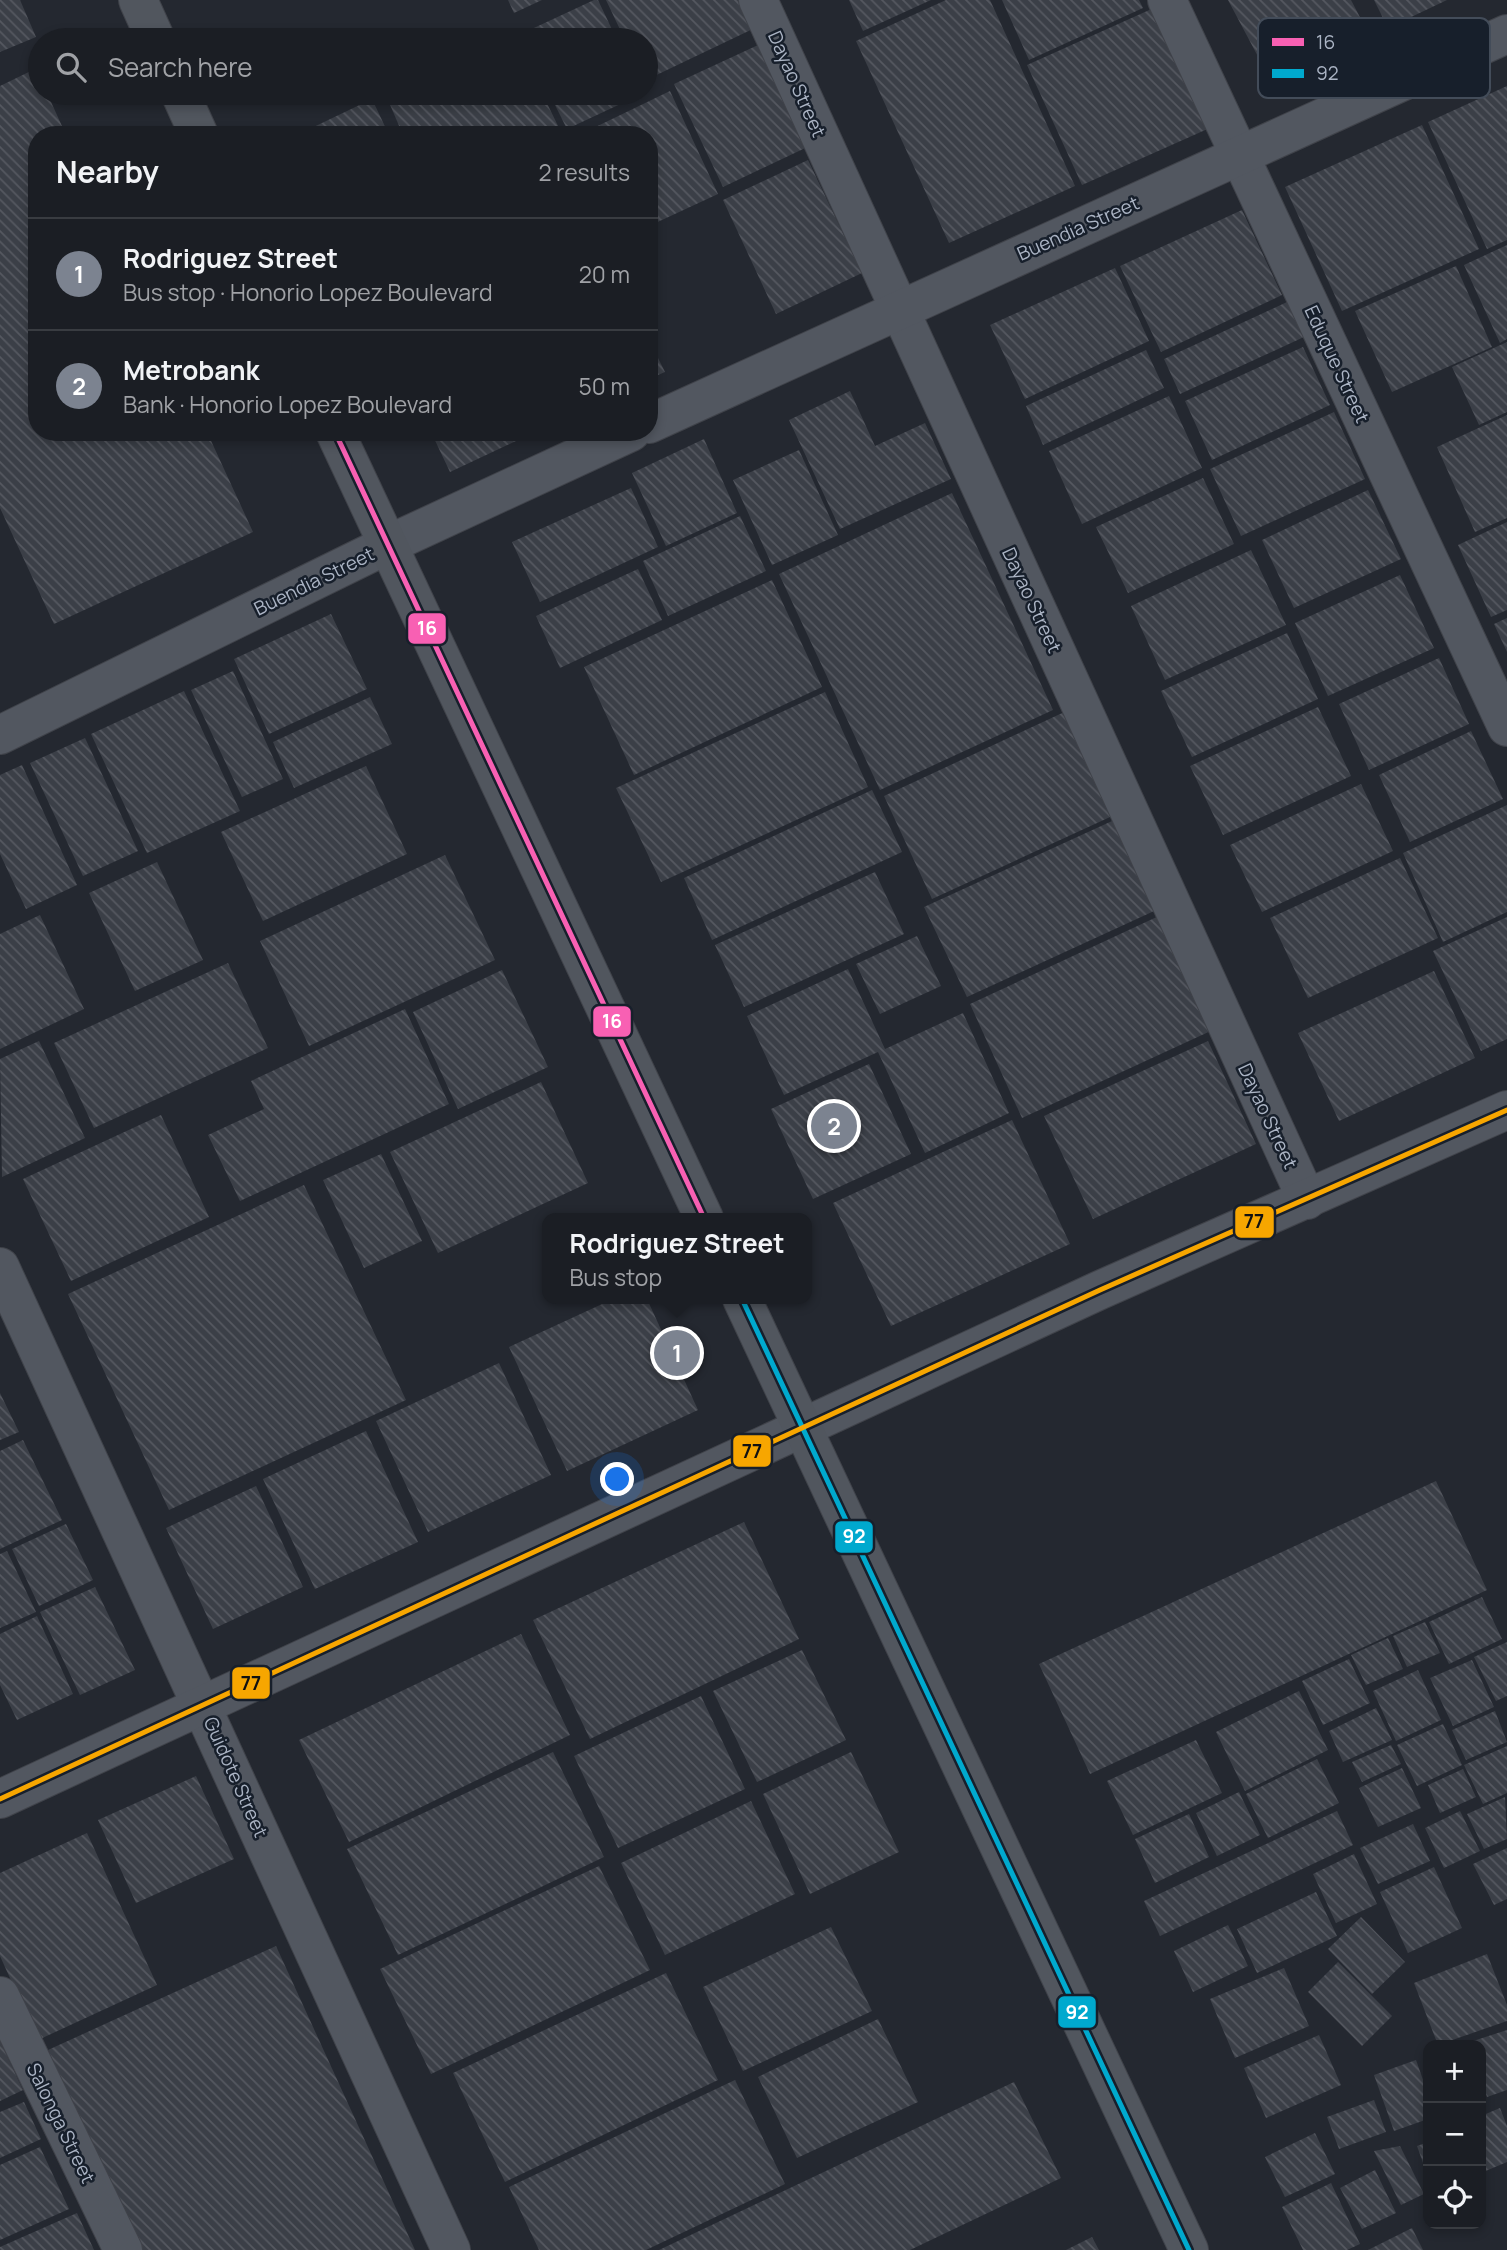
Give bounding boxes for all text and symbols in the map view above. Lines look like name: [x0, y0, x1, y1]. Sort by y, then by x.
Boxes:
legend: [1258, 18, 1490, 98]
street label: Dayao Street: [762, 27, 832, 141]
search box: [28, 28, 658, 105]
text: 16: [1316, 29, 1335, 55]
icon: search: [52, 48, 90, 86]
text: Search here: [108, 49, 253, 85]
text: 92: [1316, 60, 1339, 86]
text: Nearby: [56, 151, 159, 192]
text: 2 results: [538, 156, 630, 188]
street label: Buendia Street: [1013, 190, 1143, 266]
text: Rodriguez Street: [123, 240, 338, 276]
text: 1: [74, 258, 84, 290]
text: 20 m: [579, 258, 630, 290]
text: Bus stop · Honorio Lopez Boulevard: [123, 276, 493, 308]
street label: Eduque Street: [1298, 301, 1376, 427]
text: Metrobank: [123, 352, 260, 388]
text: 2: [72, 370, 86, 402]
text: 50 m: [579, 370, 630, 402]
text: Bank · Honorio Lopez Boulevard: [123, 388, 452, 420]
street label: Buendia Street: [250, 541, 378, 621]
street label: Dayao Street: [996, 543, 1068, 657]
line badge: 16: [407, 612, 447, 645]
text: 16: [417, 615, 437, 641]
line badge: 16: [592, 1005, 632, 1038]
text: 16: [602, 1008, 622, 1034]
street label: Dayao Street: [1232, 1059, 1304, 1173]
pin: 2: [811, 1100, 857, 1152]
line badge: 77: [1234, 1205, 1275, 1239]
text: 77: [1244, 1208, 1264, 1234]
popup: [542, 1213, 812, 1304]
text: Rodriguez Street: [570, 1225, 784, 1261]
text: Bus stop: [570, 1261, 662, 1293]
pin: 1: [654, 1327, 700, 1379]
line badge: 77: [732, 1434, 772, 1468]
text: 77: [742, 1438, 762, 1464]
your location: [600, 1462, 634, 1496]
line badge: 92: [834, 1520, 874, 1554]
text: 92: [842, 1523, 866, 1549]
line badge: 77: [231, 1666, 271, 1700]
text: 77: [241, 1670, 261, 1696]
street label: Guidote Street: [198, 1713, 274, 1841]
line badge: 92: [1057, 1995, 1097, 2029]
text: 92: [1065, 1999, 1089, 2025]
map controls: [1423, 2040, 1486, 2229]
button: +: [1423, 2040, 1486, 2103]
street label: Salonga Street: [21, 2059, 101, 2187]
button: −: [1423, 2103, 1486, 2166]
button: locate: [1423, 2166, 1486, 2229]

